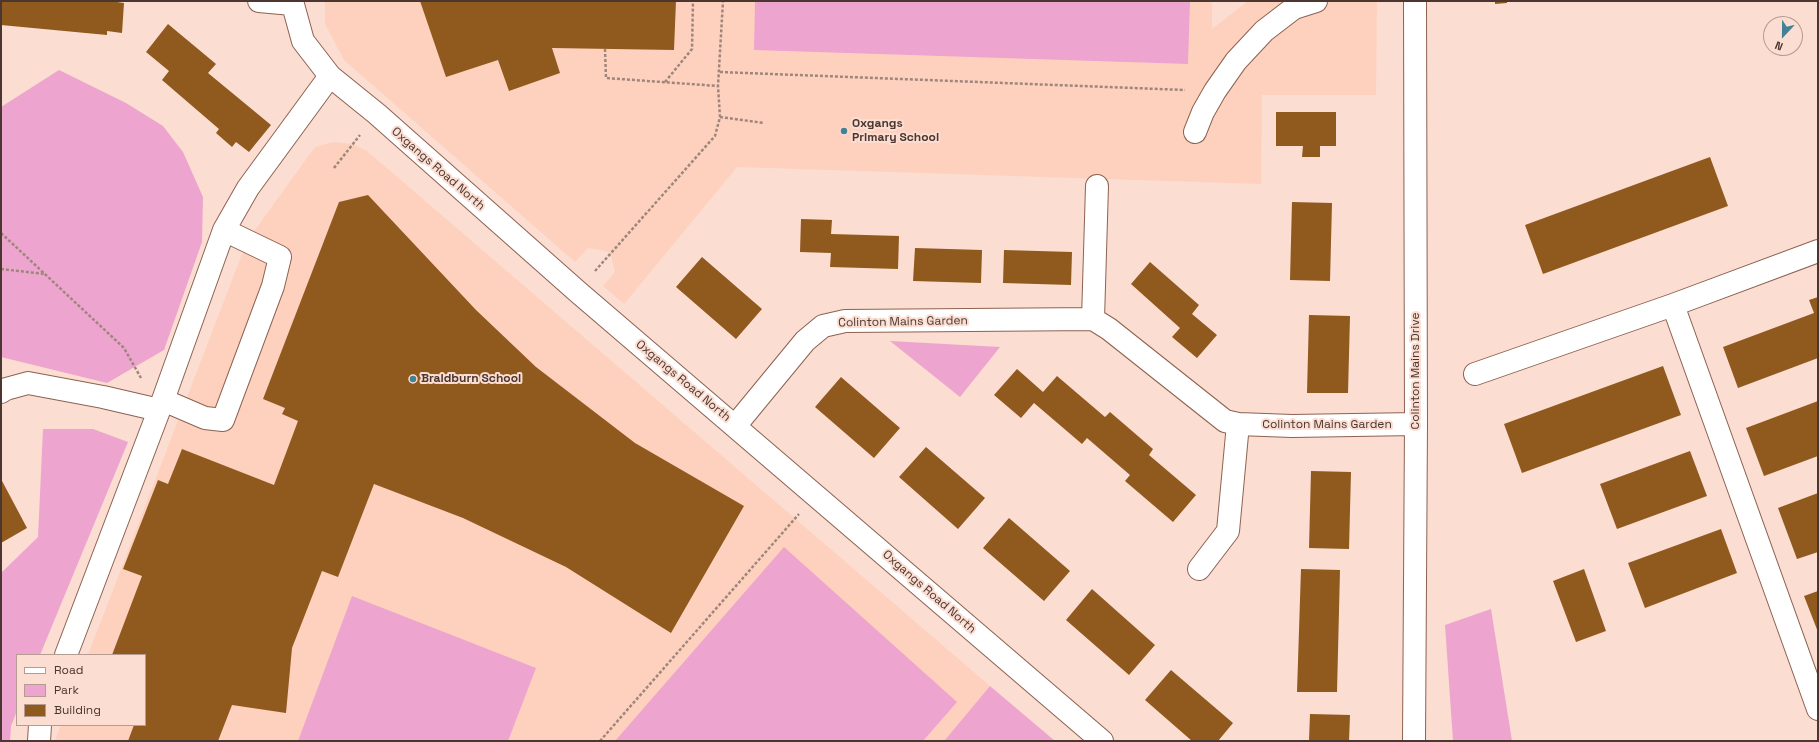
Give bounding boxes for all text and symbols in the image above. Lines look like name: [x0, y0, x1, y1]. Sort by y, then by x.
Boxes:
north arrow: [1763, 16, 1803, 56]
text: N: [1773, 38, 1785, 54]
place label: Oxgangs Primary School: [852, 117, 939, 145]
street label: Oxgangs Road North: [388, 124, 488, 214]
marker: Oxgangs Primary School: [839, 126, 849, 136]
street label: Colinton Mains Drive: [1409, 312, 1423, 430]
street label: Colinton Mains Garden: [838, 314, 968, 330]
street label: Oxgangs Road North: [633, 337, 733, 425]
place label: Braidburn School: [421, 372, 521, 386]
marker: Braidburn School: [408, 374, 418, 384]
street label: Colinton Mains Garden: [1262, 418, 1392, 432]
street label: Oxgangs Road North: [879, 547, 979, 637]
legend: [16, 654, 146, 726]
text: Road: [54, 662, 83, 678]
text: Park: [54, 682, 79, 698]
text: Building: [54, 702, 101, 718]

